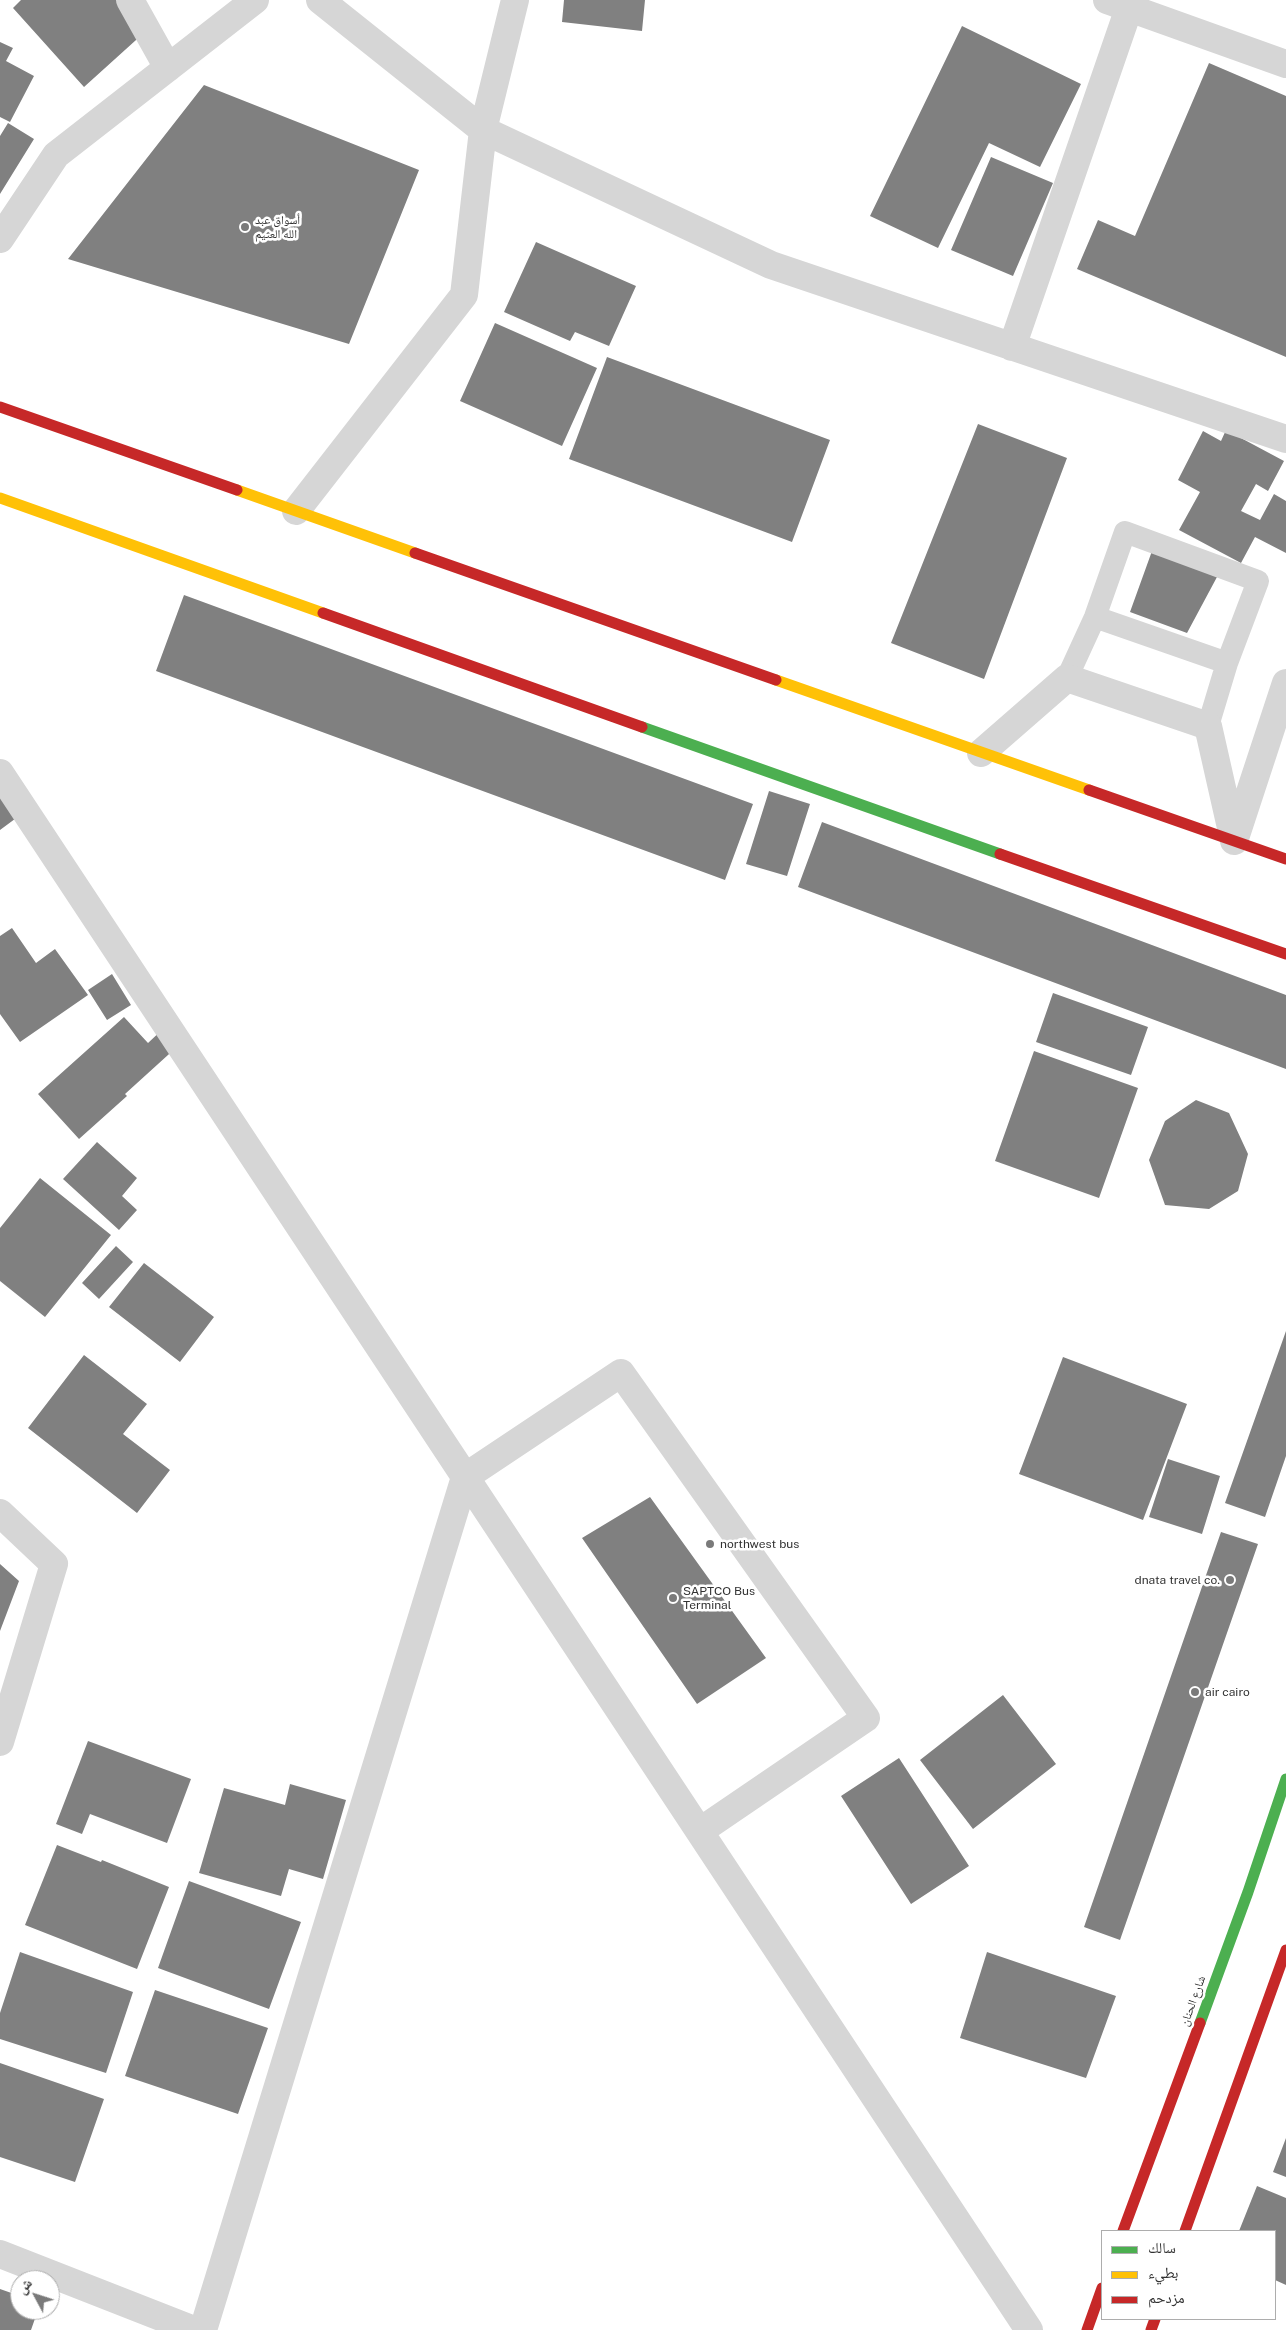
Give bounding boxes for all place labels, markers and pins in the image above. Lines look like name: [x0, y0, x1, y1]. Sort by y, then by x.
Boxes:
place label: أسواق عبد الله العثيم: [255, 213, 300, 241]
marker: أسواق عبد الله العثيم: [239, 221, 251, 233]
place label: northwest bus: [720, 1537, 799, 1551]
marker: northwest bus: [704, 1538, 716, 1550]
place label: dnata travel co.: [1134, 1573, 1220, 1587]
marker: dnata travel co.: [1224, 1574, 1236, 1586]
place label: SAPTCO Bus Terminal: [683, 1584, 755, 1612]
marker: SAPTCO Bus Terminal: [667, 1592, 679, 1604]
place label: air cairo: [1205, 1685, 1250, 1699]
marker: air cairo: [1189, 1686, 1201, 1698]

